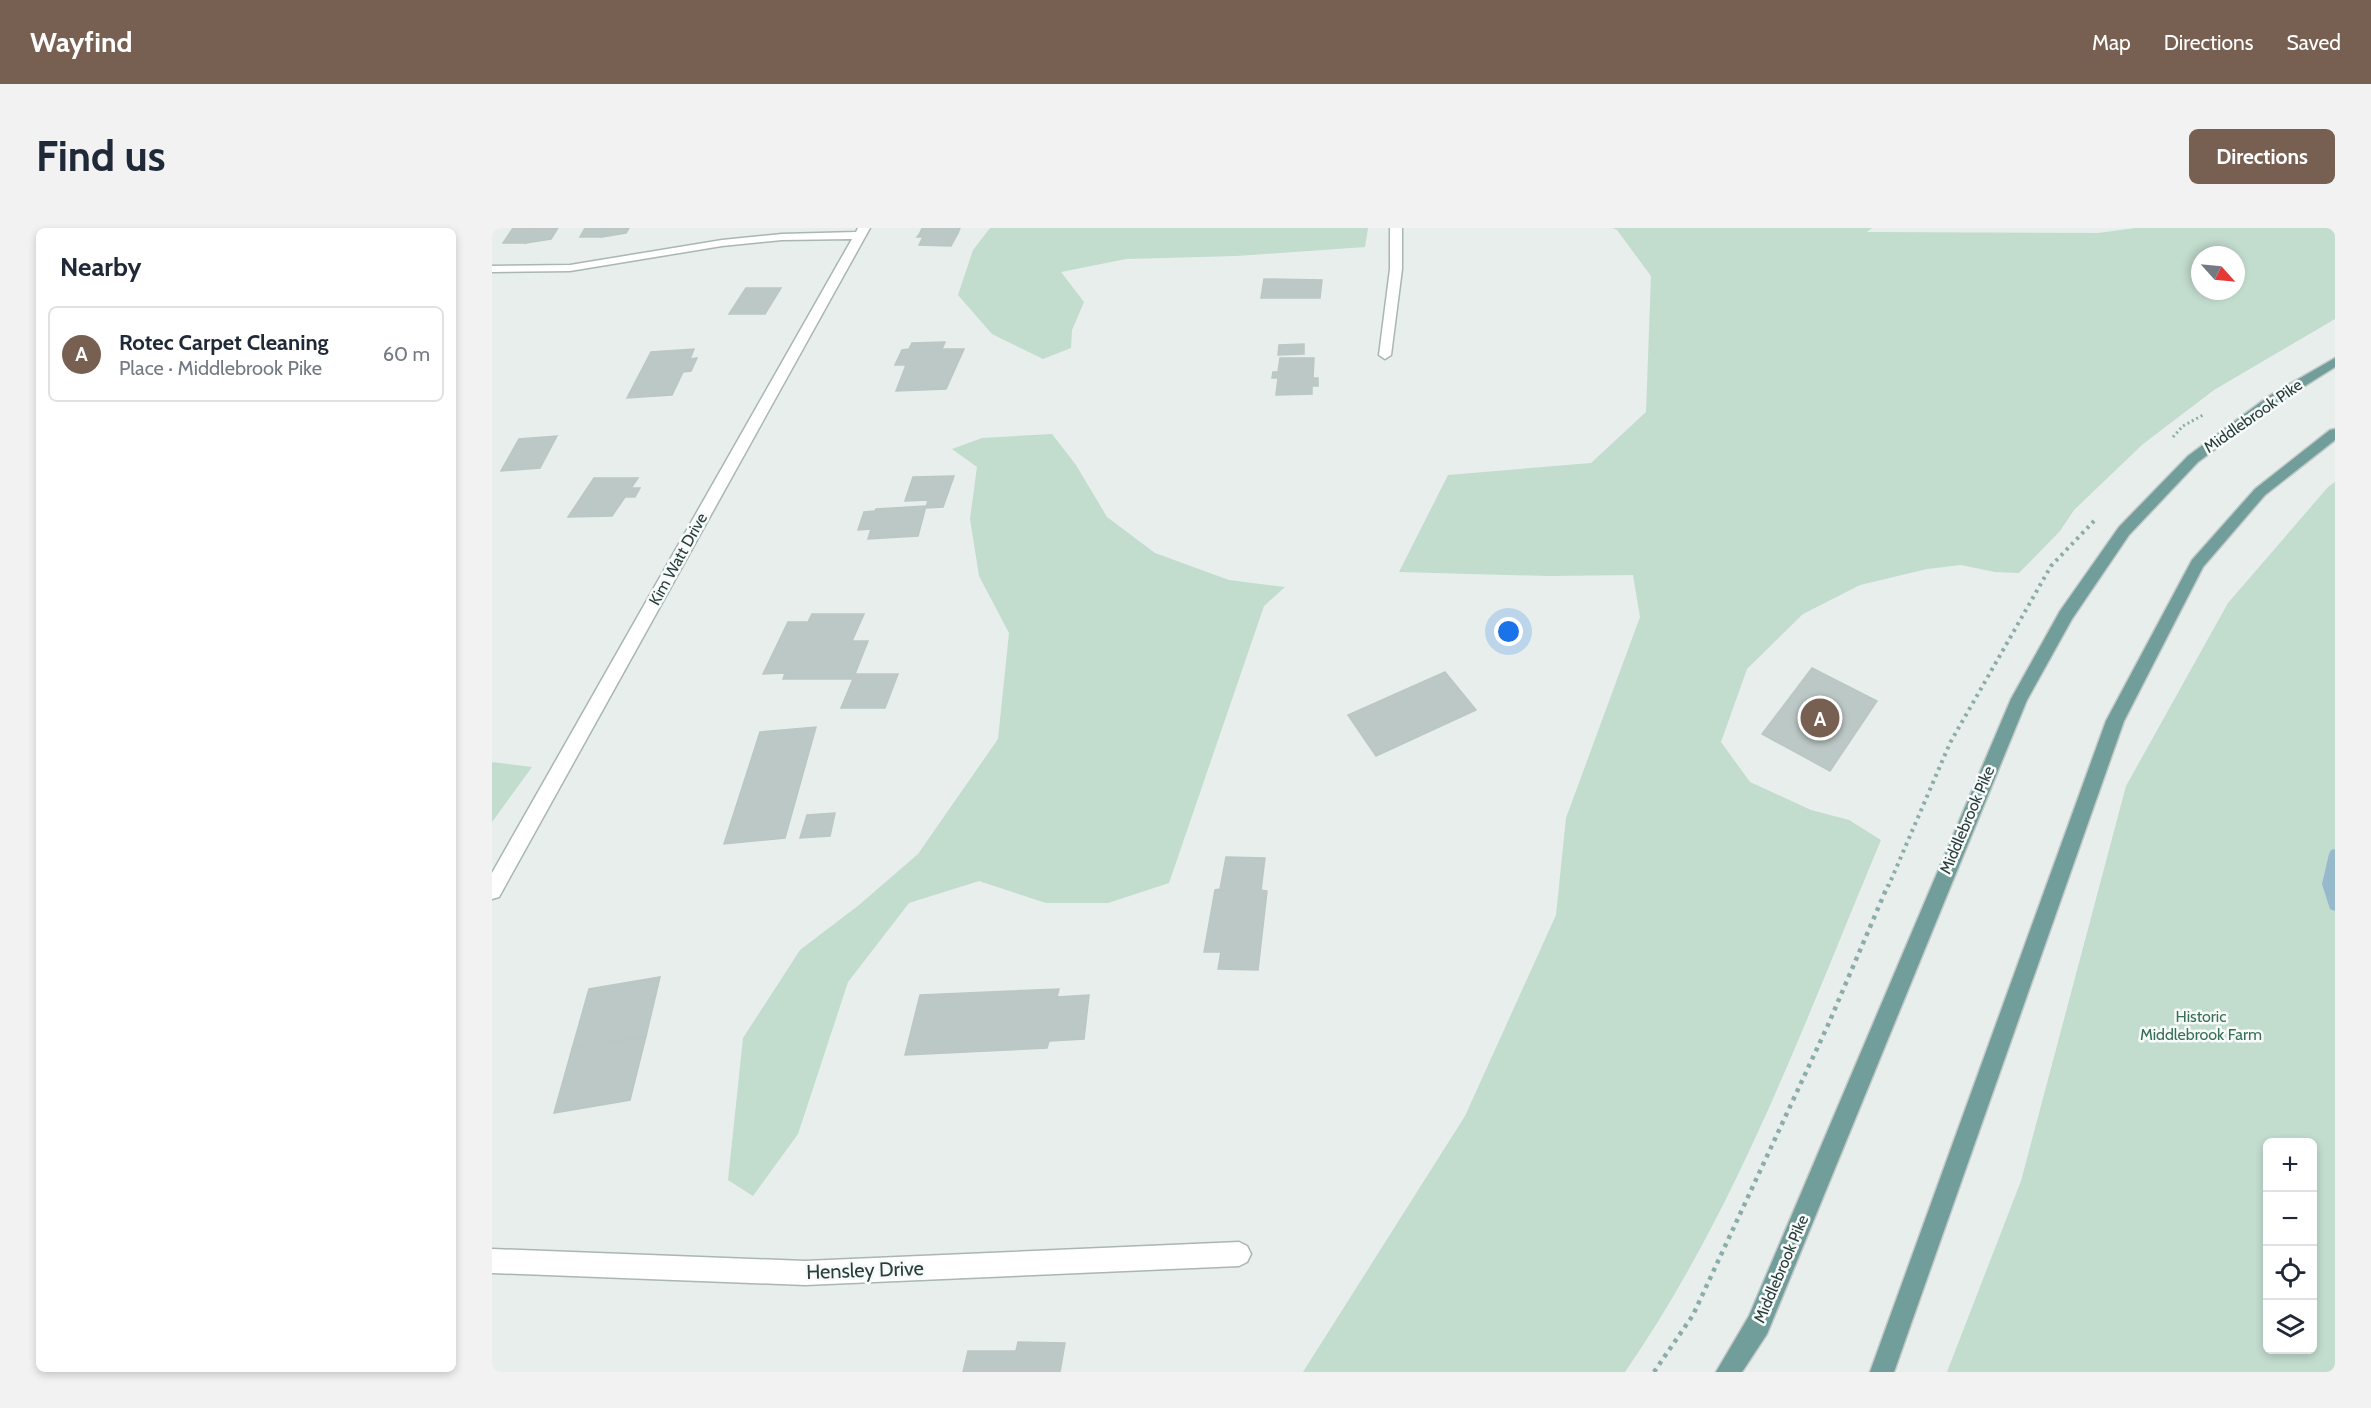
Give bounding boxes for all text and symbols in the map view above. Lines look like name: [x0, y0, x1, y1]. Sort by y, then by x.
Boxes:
text: Wayfind: [30, 25, 132, 59]
text: Map: [2092, 30, 2131, 55]
text: Directions: [2164, 30, 2253, 55]
text: Saved: [2286, 30, 2341, 55]
button: Directions: [2189, 129, 2335, 184]
text: Find us: [36, 130, 165, 182]
north arrow: [2191, 246, 2245, 300]
text: Nearby: [60, 251, 141, 283]
text: Rotec Carpet Cleaning: [119, 329, 329, 356]
text: A: [75, 342, 88, 366]
text: 60 m: [383, 342, 430, 366]
text: Place · Middlebrook Pike: [119, 356, 322, 380]
street label: Middlebrook Pike: [2200, 375, 2306, 457]
street label: Kim Watt Drive: [645, 509, 711, 609]
your location: [1494, 617, 1523, 646]
pin: A: [1800, 696, 1840, 740]
street label: Middlebrook Pike: [1936, 763, 1998, 877]
park label: Historic Middlebrook Farm: [2140, 1007, 2262, 1044]
map controls: [2263, 1138, 2317, 1354]
button: +: [2263, 1138, 2317, 1192]
button: −: [2263, 1192, 2317, 1246]
street label: Middlebrook Pike: [1750, 1212, 1812, 1326]
button: locate: [2263, 1246, 2317, 1300]
street label: Hensley Drive: [806, 1256, 924, 1284]
button: layers: [2263, 1300, 2317, 1354]

